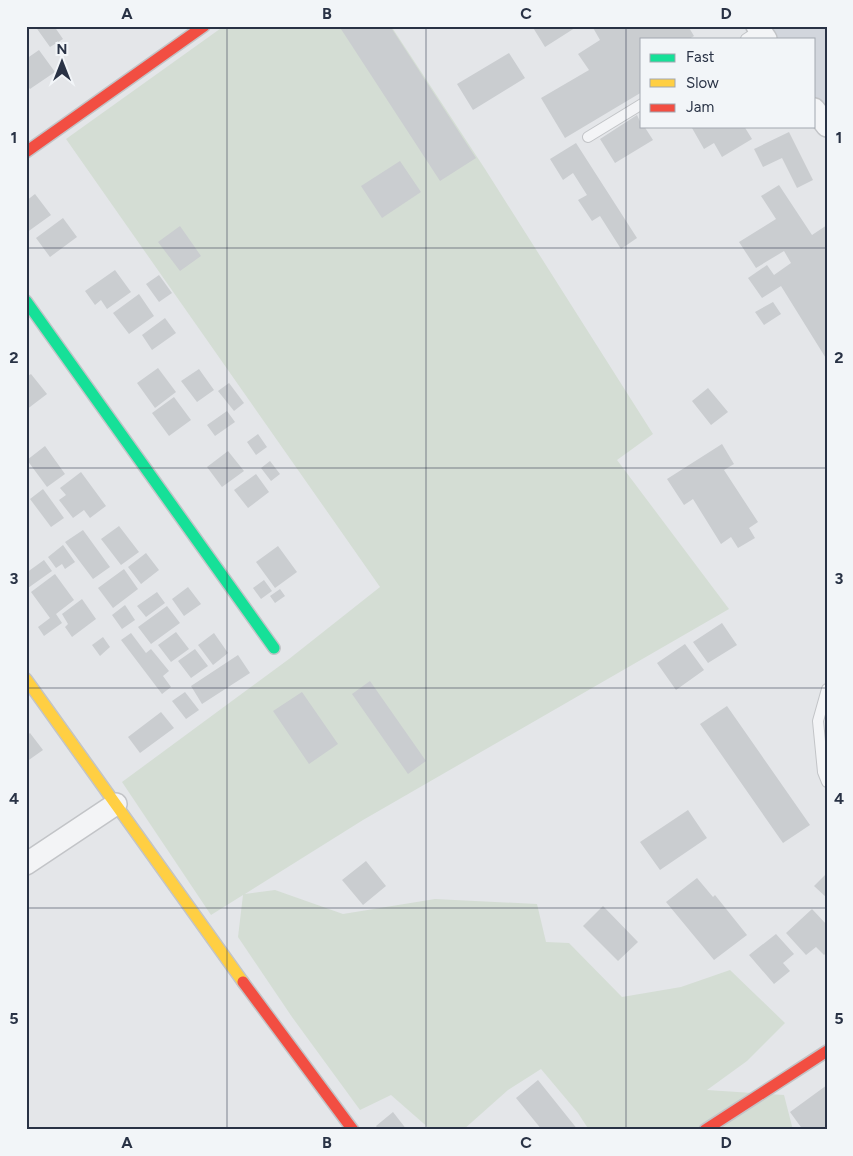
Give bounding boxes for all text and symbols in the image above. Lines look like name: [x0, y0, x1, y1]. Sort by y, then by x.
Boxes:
text: A: [121, 4, 133, 23]
text: B: [322, 4, 332, 23]
text: C: [520, 4, 532, 23]
text: D: [720, 4, 732, 23]
north arrow: [38, 38, 88, 88]
legend: [640, 38, 816, 128]
text: N: [57, 41, 67, 58]
text: Fast: [686, 48, 715, 66]
text: Slow: [686, 74, 719, 92]
text: Jam: [686, 98, 714, 116]
text: 1: [11, 128, 17, 147]
text: 1: [836, 128, 842, 147]
text: 2: [9, 348, 19, 367]
text: 2: [834, 348, 844, 367]
text: 3: [10, 569, 19, 588]
text: 3: [835, 569, 844, 588]
text: 4: [9, 789, 19, 808]
text: 4: [834, 789, 844, 808]
text: 5: [9, 1009, 19, 1028]
text: 5: [834, 1009, 844, 1028]
text: A: [121, 1133, 133, 1152]
text: B: [322, 1133, 332, 1152]
text: C: [520, 1133, 532, 1152]
text: D: [720, 1133, 732, 1152]

